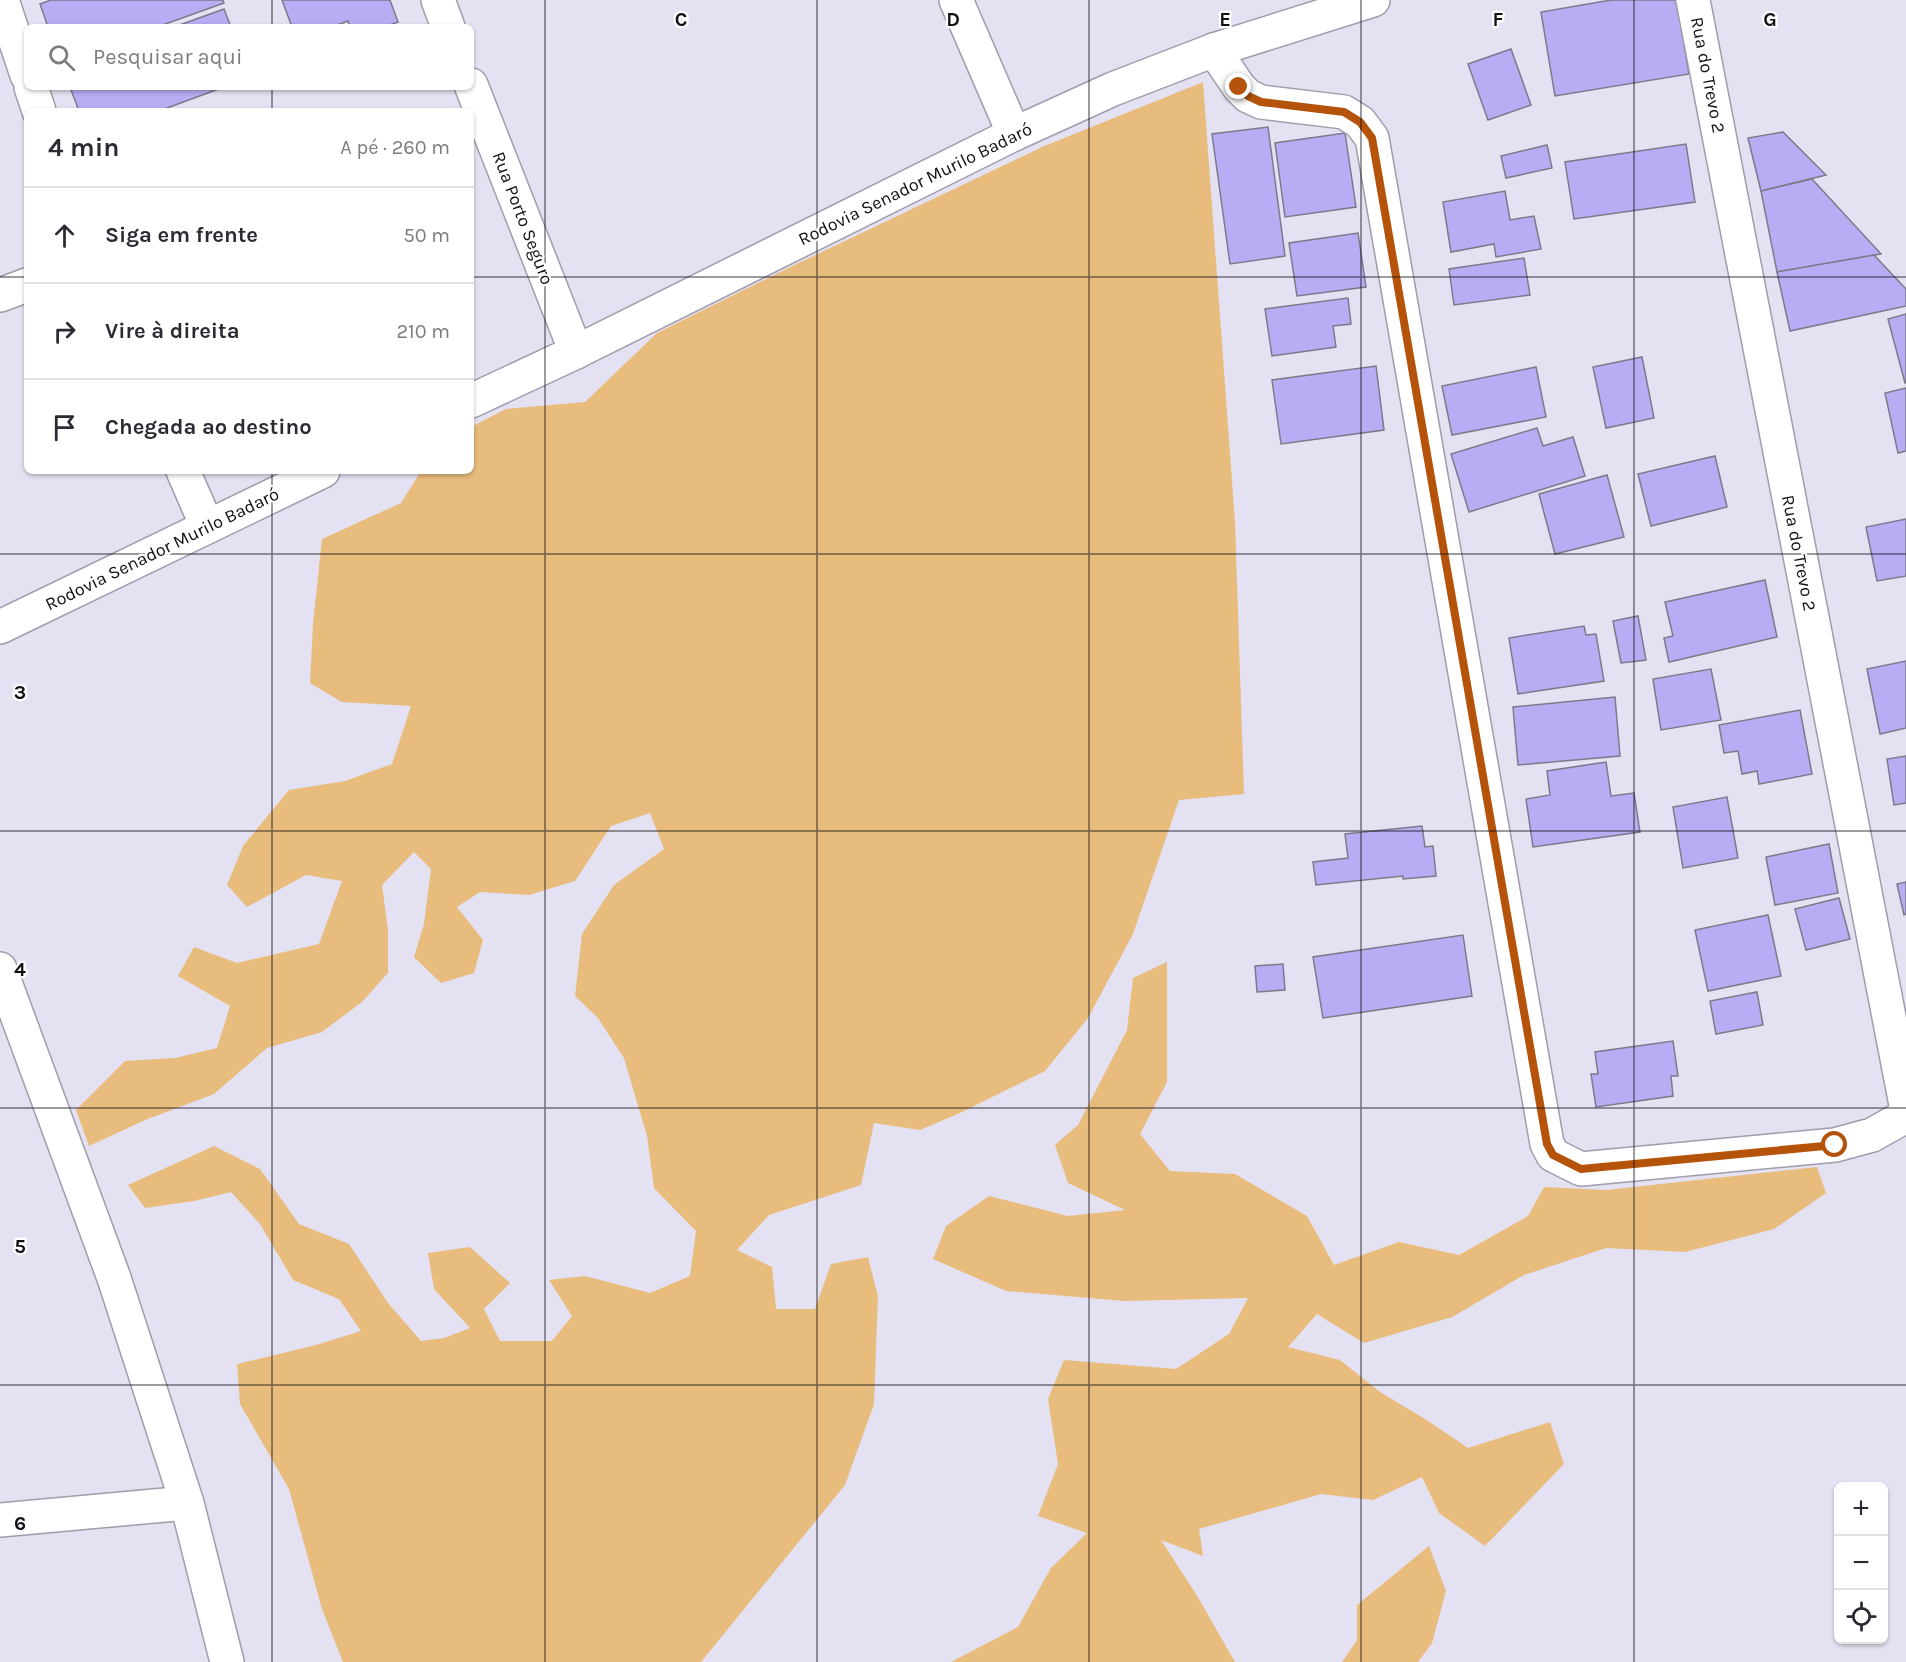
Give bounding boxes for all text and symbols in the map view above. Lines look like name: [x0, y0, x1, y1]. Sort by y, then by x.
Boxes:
text: C: [675, 8, 687, 31]
text: D: [946, 8, 960, 31]
text: E: [1219, 8, 1231, 31]
text: F: [1493, 8, 1504, 31]
text: G: [1763, 8, 1777, 31]
street label: Rua do Trevo 2: [1686, 15, 1730, 135]
search box: [24, 24, 474, 90]
icon: search: [45, 41, 78, 74]
text: Pesquisar aqui: [93, 44, 242, 70]
route end: [1225, 73, 1251, 99]
street label: Rodovia Senador Murilo Badaró: [795, 118, 1035, 250]
text: 4 min: [48, 132, 119, 163]
text: A pé · 260 m: [340, 136, 450, 159]
street label: Rua Porto Seguro: [487, 148, 559, 288]
icon: ahead: [48, 219, 81, 252]
text: Siga em frente: [105, 222, 258, 248]
text: 50 m: [403, 224, 450, 247]
icon: right: [48, 315, 81, 348]
text: Vire à direita: [105, 318, 240, 344]
text: 210 m: [396, 320, 450, 343]
icon: arrive: [48, 411, 81, 444]
text: Chegada ao destino: [105, 414, 312, 440]
street label: Rodovia Senador Murilo Badaró: [42, 483, 282, 615]
street label: Rua do Trevo 2: [1777, 493, 1821, 613]
text: 3: [14, 681, 26, 704]
text: 4: [14, 958, 26, 981]
route start: [1821, 1131, 1847, 1157]
text: 5: [14, 1235, 26, 1258]
map controls: [1834, 1482, 1888, 1644]
button: +: [1834, 1482, 1888, 1536]
text: 6: [14, 1512, 26, 1535]
button: −: [1834, 1536, 1888, 1590]
button: locate: [1834, 1590, 1888, 1644]

